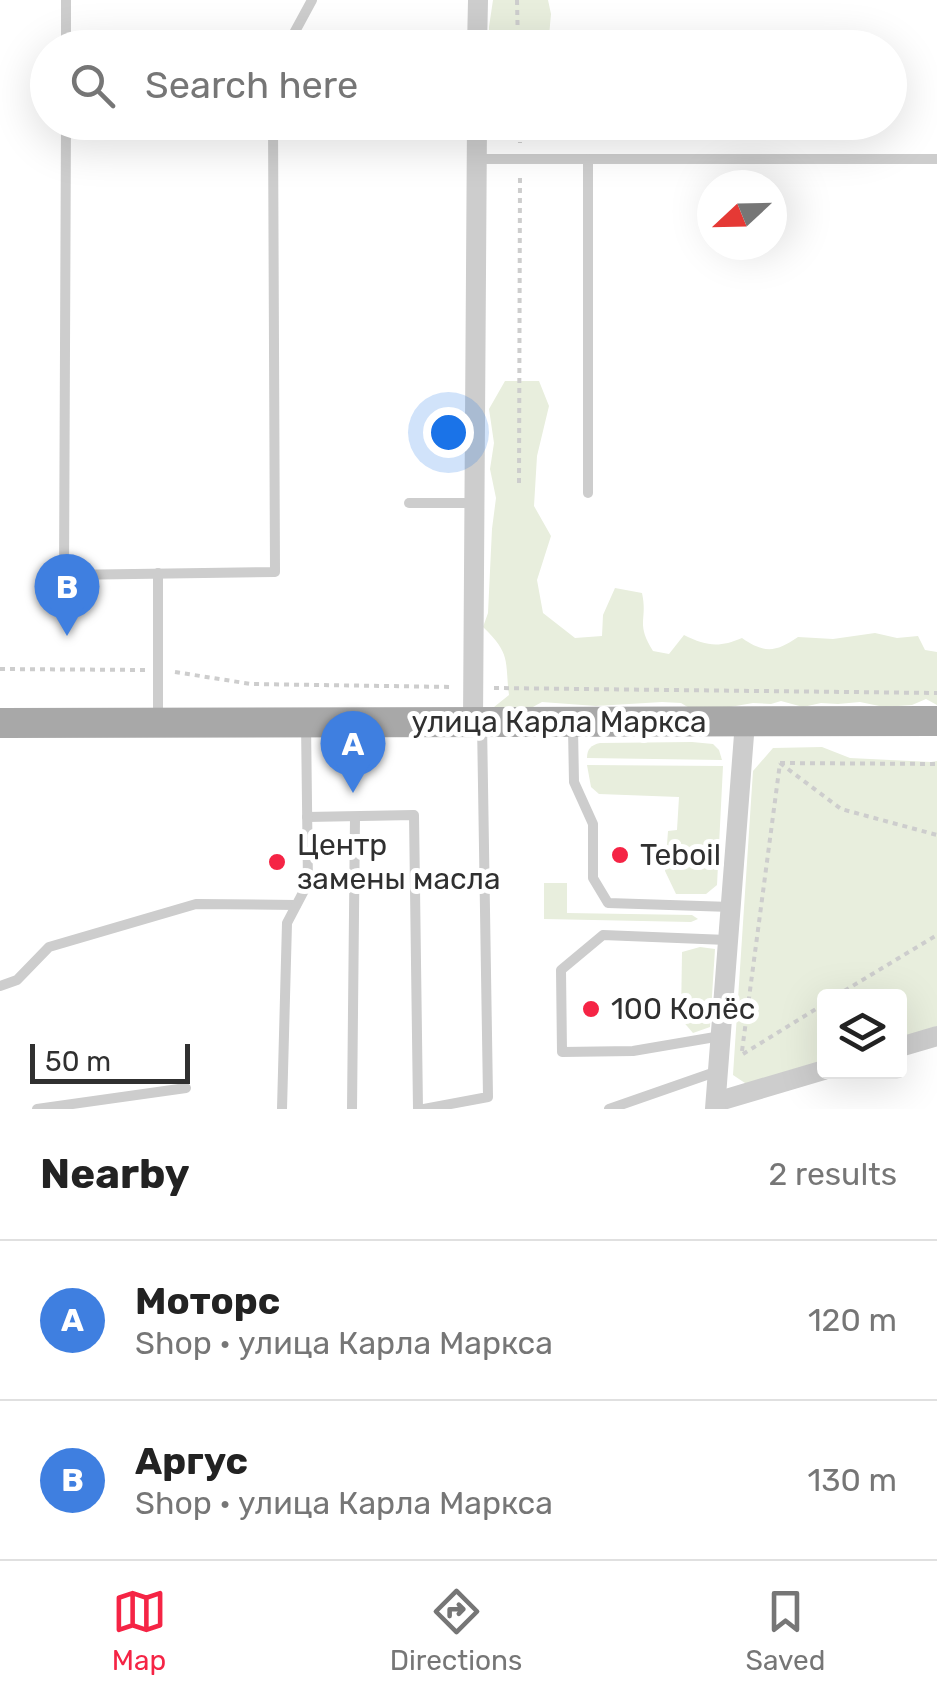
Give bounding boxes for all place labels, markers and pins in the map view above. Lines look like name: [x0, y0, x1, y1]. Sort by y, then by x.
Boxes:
pin: B: [34, 554, 100, 636]
pin: A: [320, 710, 386, 793]
place label: Центр замены масла: [297, 827, 501, 897]
place label: Teboil: [640, 837, 721, 873]
marker: Teboil: [609, 844, 631, 866]
marker: Центр замены масла: [266, 851, 288, 873]
place label: 100 Колёс: [611, 991, 755, 1027]
marker: 100 Колёс: [580, 998, 602, 1020]

